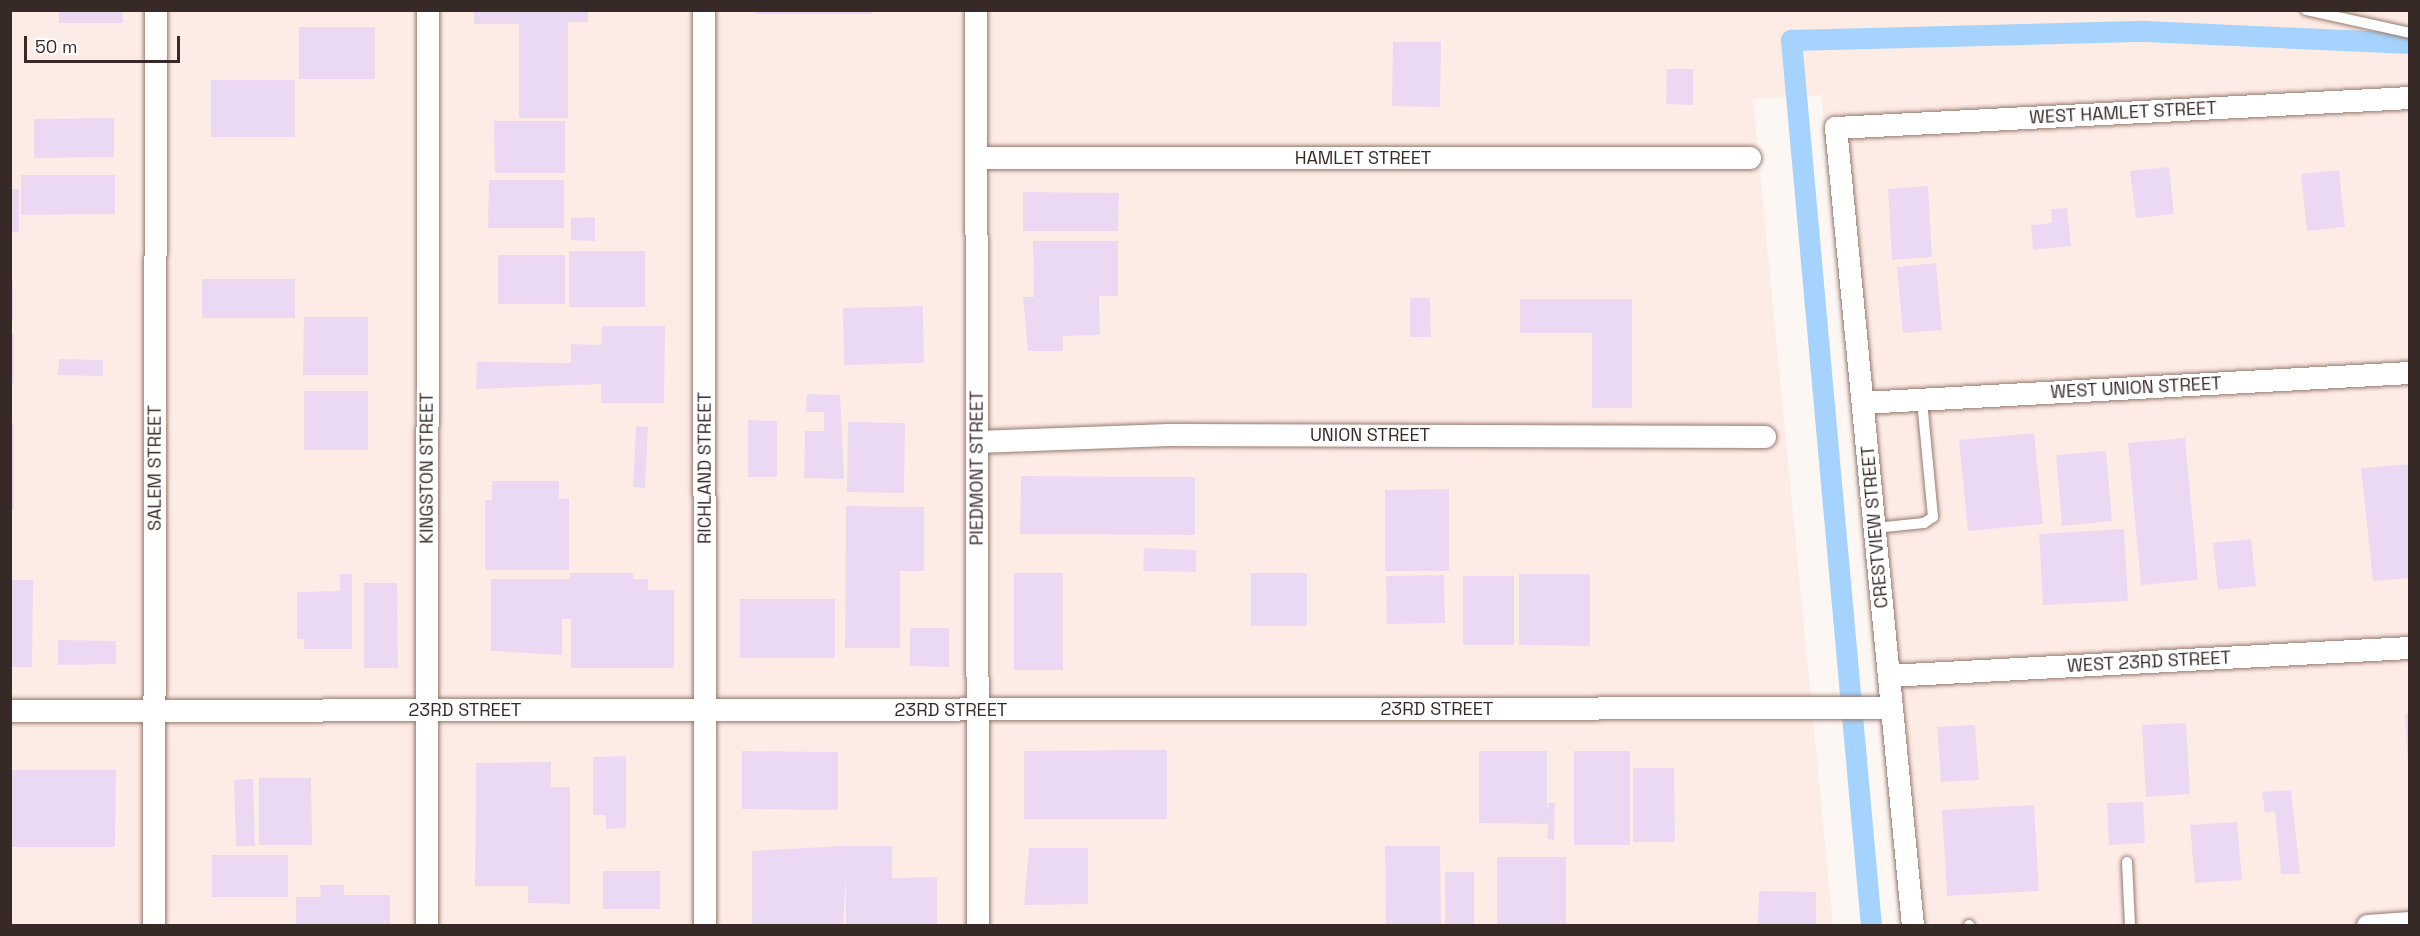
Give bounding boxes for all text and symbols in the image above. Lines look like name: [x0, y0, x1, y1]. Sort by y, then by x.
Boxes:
scale bar: [27, 24, 183, 62]
text: 50 m: [35, 35, 77, 58]
street label: WEST HAMLET STREET: [2028, 97, 2218, 129]
street label: HAMLET STREET: [1294, 147, 1432, 169]
street label: WEST UNION STREET: [2050, 373, 2222, 403]
street label: PIEDMONT STREET: [966, 390, 988, 546]
street label: KINGSTON STREET: [416, 392, 438, 544]
street label: RICHLAND STREET: [694, 392, 716, 544]
street label: SALEM STREET: [144, 405, 166, 531]
street label: UNION STREET: [1310, 424, 1430, 446]
street label: CRESTVIEW STREET: [1857, 445, 1893, 609]
street label: WEST 23RD STREET: [2066, 647, 2232, 677]
street label: 23RD STREET: [1381, 698, 1493, 720]
street label: 23RD STREET: [409, 699, 521, 721]
street label: 23RD STREET: [895, 699, 1007, 721]

